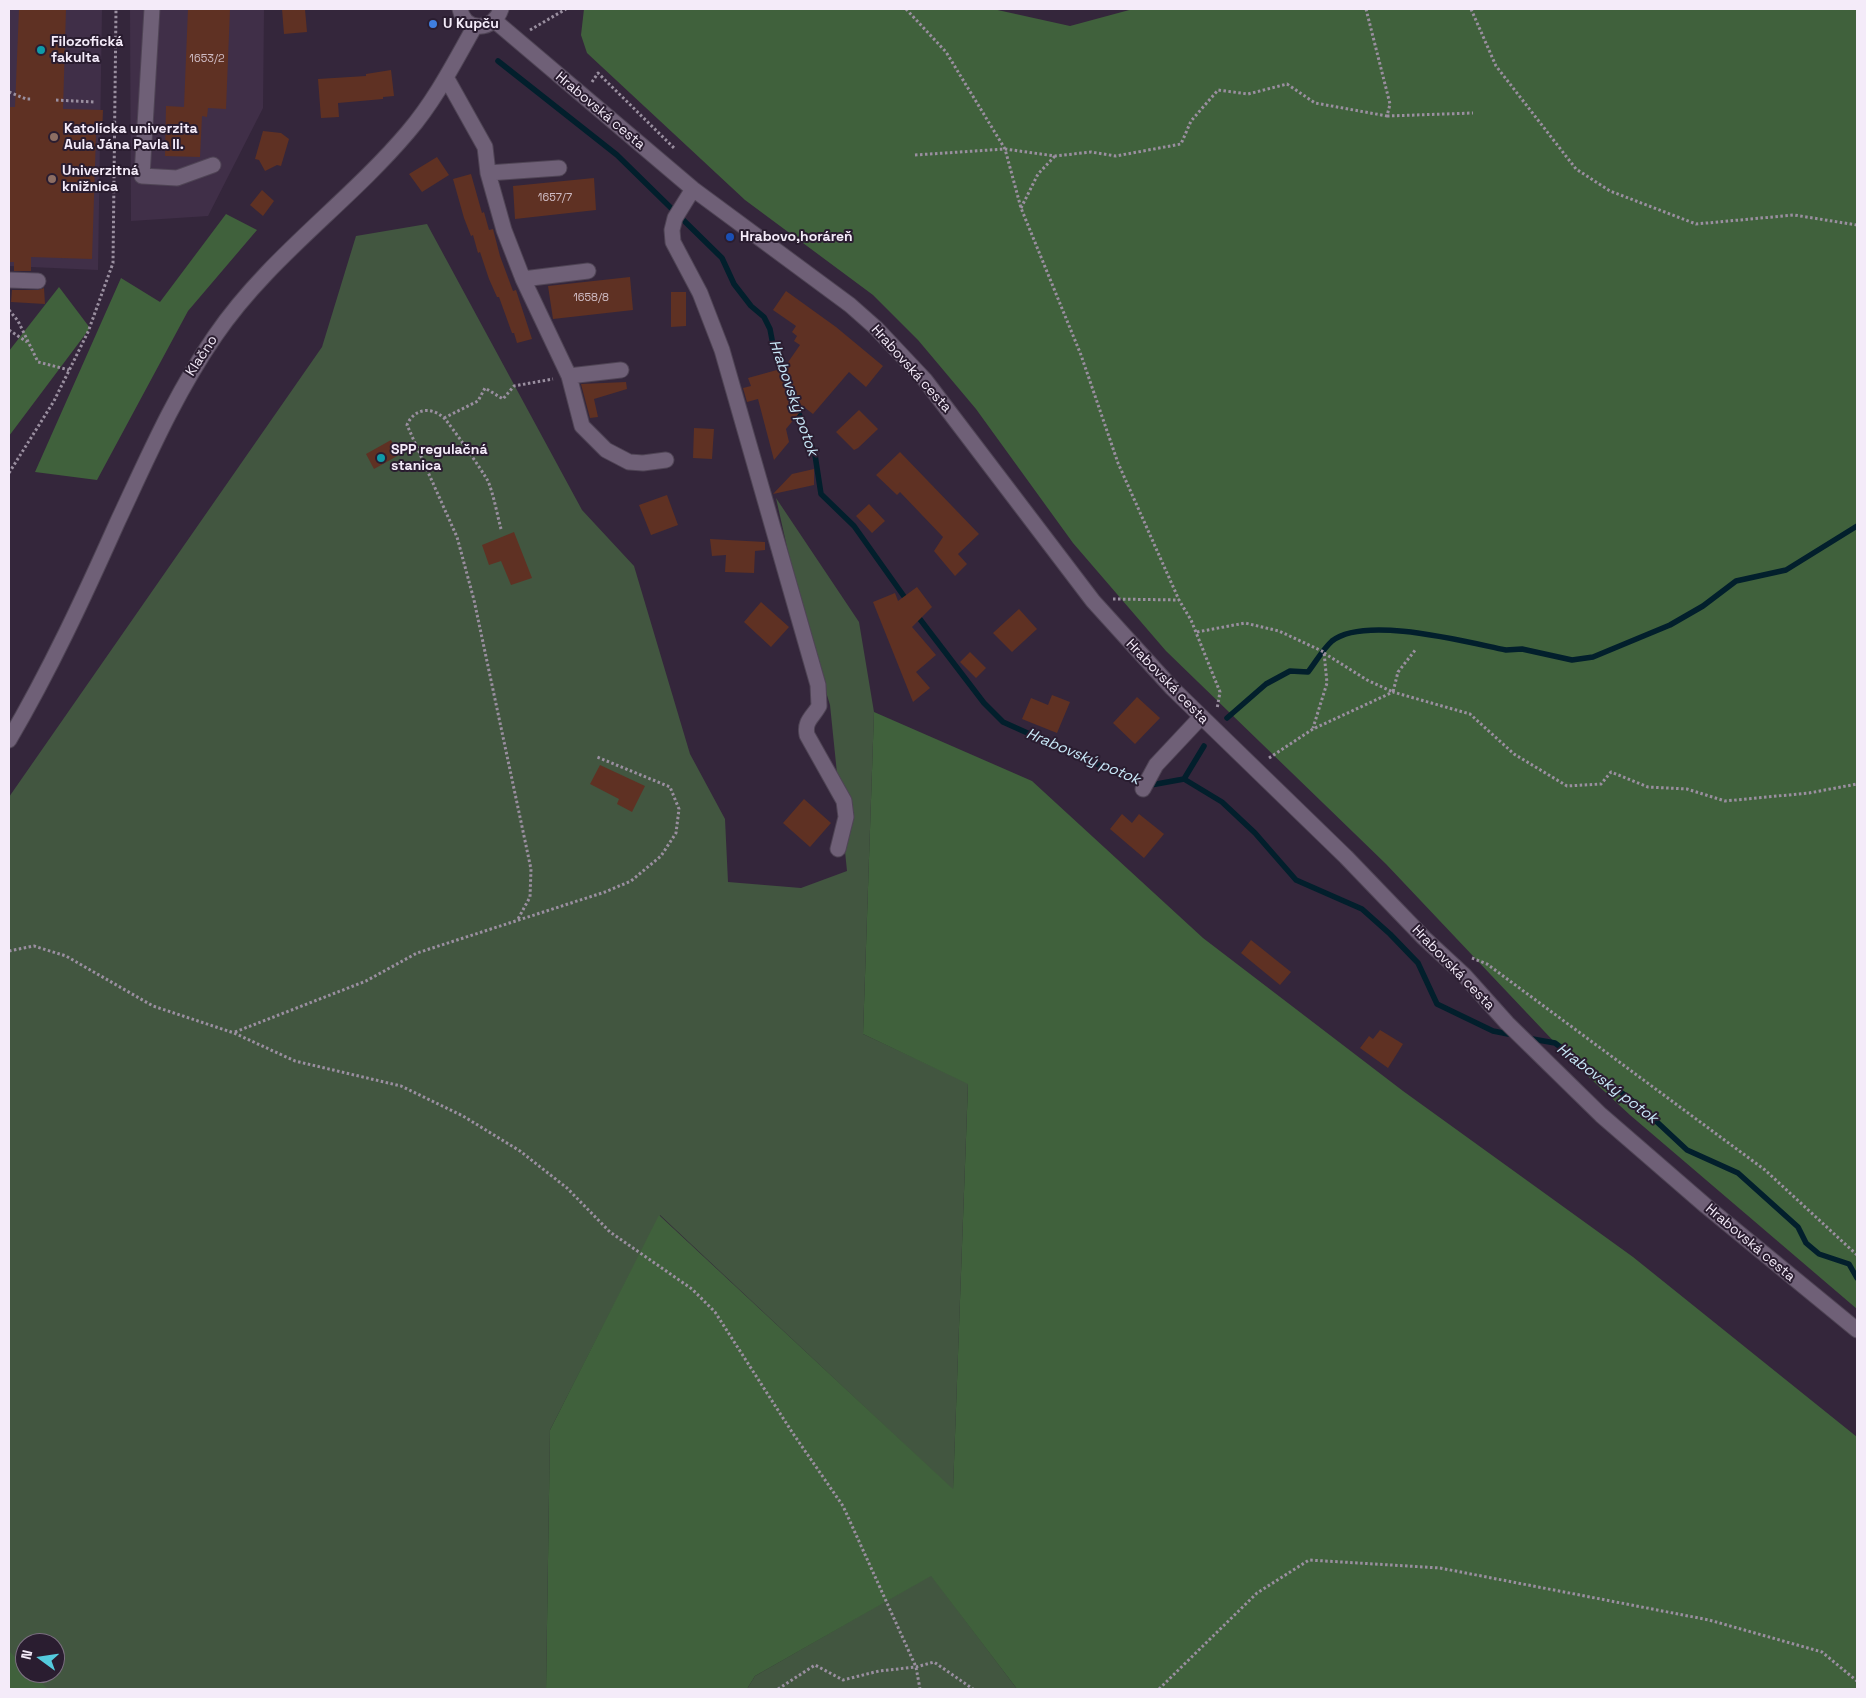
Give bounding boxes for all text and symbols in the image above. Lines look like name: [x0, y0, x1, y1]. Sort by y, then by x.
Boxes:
place label: U Kupču: [443, 16, 499, 32]
marker: U Kupču: [427, 18, 439, 30]
place label: Filozofická fakulta: [51, 34, 123, 66]
marker: Filozofická fakulta: [35, 44, 47, 56]
house number: 1653/2: [189, 52, 225, 66]
street label: Hrabovská cesta: [552, 69, 648, 153]
place label: Katolícka univerzita Aula Jána Pavla II.: [64, 121, 198, 154]
marker: Katolícka univerzita Aula Jána Pavla II.: [48, 131, 60, 143]
place label: Univerzitná knižnica: [62, 163, 139, 196]
marker: Univerzitná knižnica: [46, 173, 58, 185]
house number: 1657/7: [538, 191, 572, 205]
place label: Hrabovo,horáreň: [740, 229, 853, 245]
marker: Hrabovo,horáreň: [724, 231, 736, 243]
house number: 1658/8: [573, 291, 609, 305]
street label: Hrabovská cesta: [867, 322, 955, 416]
street label: Klačno: [183, 332, 221, 380]
water label: Hrabovský potok: [765, 337, 821, 459]
place label: SPP regulačná stanica: [391, 442, 487, 474]
marker: SPP regulačná stanica: [375, 452, 387, 464]
street label: Hrabovská cesta: [1122, 636, 1212, 728]
water label: Hrabovský potok: [1023, 725, 1143, 789]
street label: Hrabovská cesta: [1408, 922, 1498, 1014]
water label: Hrabovský potok: [1553, 1040, 1661, 1128]
street label: Hrabovská cesta: [1702, 1201, 1798, 1285]
north arrow: [15, 1633, 65, 1683]
text: N: [17, 1648, 36, 1661]

